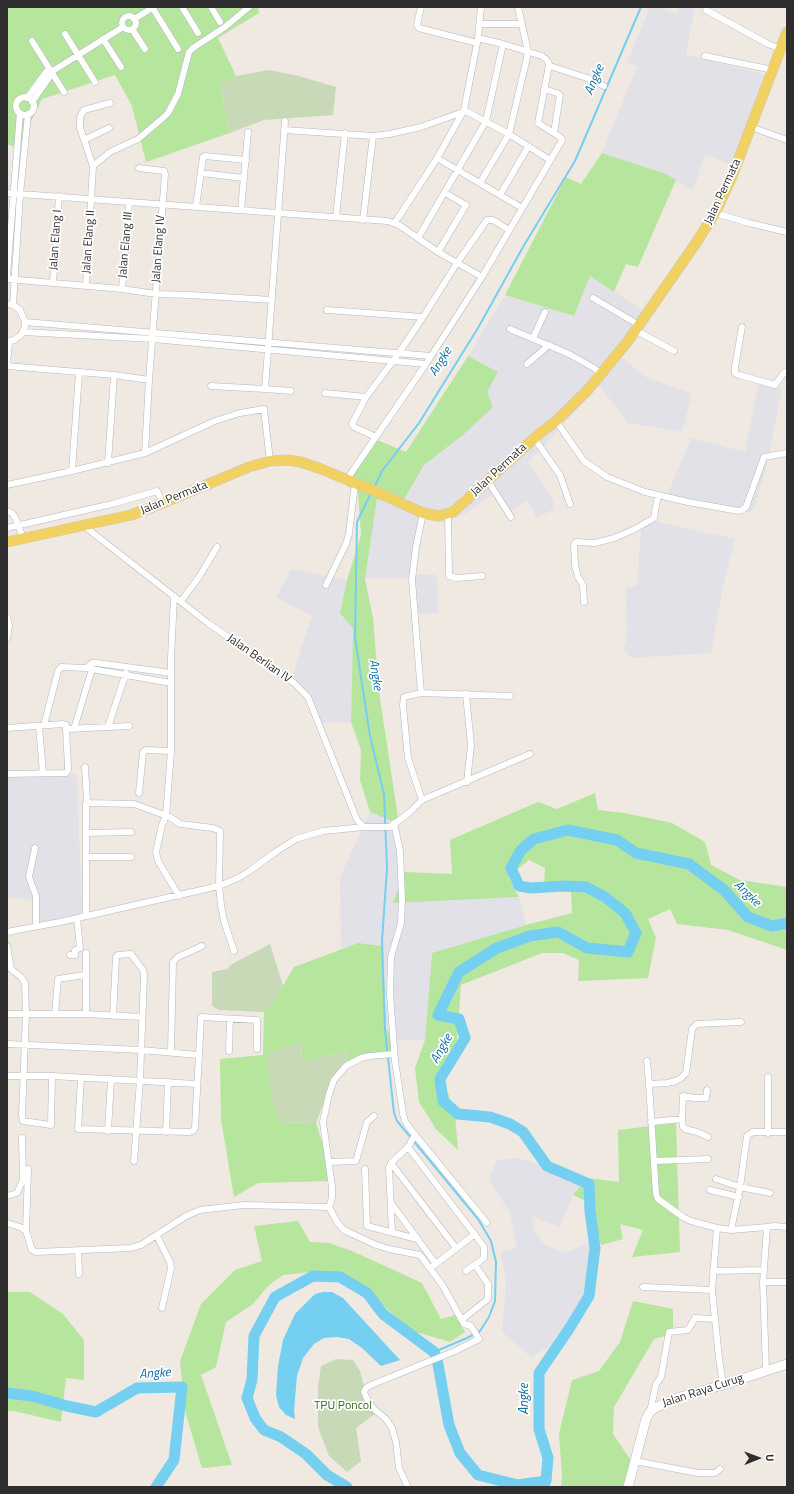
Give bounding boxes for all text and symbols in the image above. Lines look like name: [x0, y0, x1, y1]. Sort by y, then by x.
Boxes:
water label: Angke: [582, 63, 608, 97]
street label: Jalan Permata: [701, 157, 745, 227]
street label: Jalan Elang I: [47, 209, 65, 271]
street label: Jalan Elang II: [80, 210, 98, 274]
street label: Jalan Elang III: [116, 211, 136, 279]
street label: Jalan Elang IV: [149, 215, 169, 283]
water label: Angke: [426, 345, 456, 379]
street label: Jalan Permata: [468, 441, 530, 499]
street label: Jalan Permata: [138, 478, 210, 518]
street label: Jalan Berlian IV: [224, 631, 294, 687]
water label: Angke: [365, 658, 385, 692]
water label: Angke: [730, 877, 764, 911]
water label: Angke: [427, 1032, 457, 1066]
water label: Angke: [139, 1365, 171, 1383]
street label: Jalan Raya Curug: [661, 1371, 745, 1411]
water label: Angke: [517, 1383, 533, 1415]
park label: TPU Poncol: [314, 1399, 372, 1413]
north arrow: [738, 1438, 778, 1478]
text: U: [762, 1454, 778, 1462]

